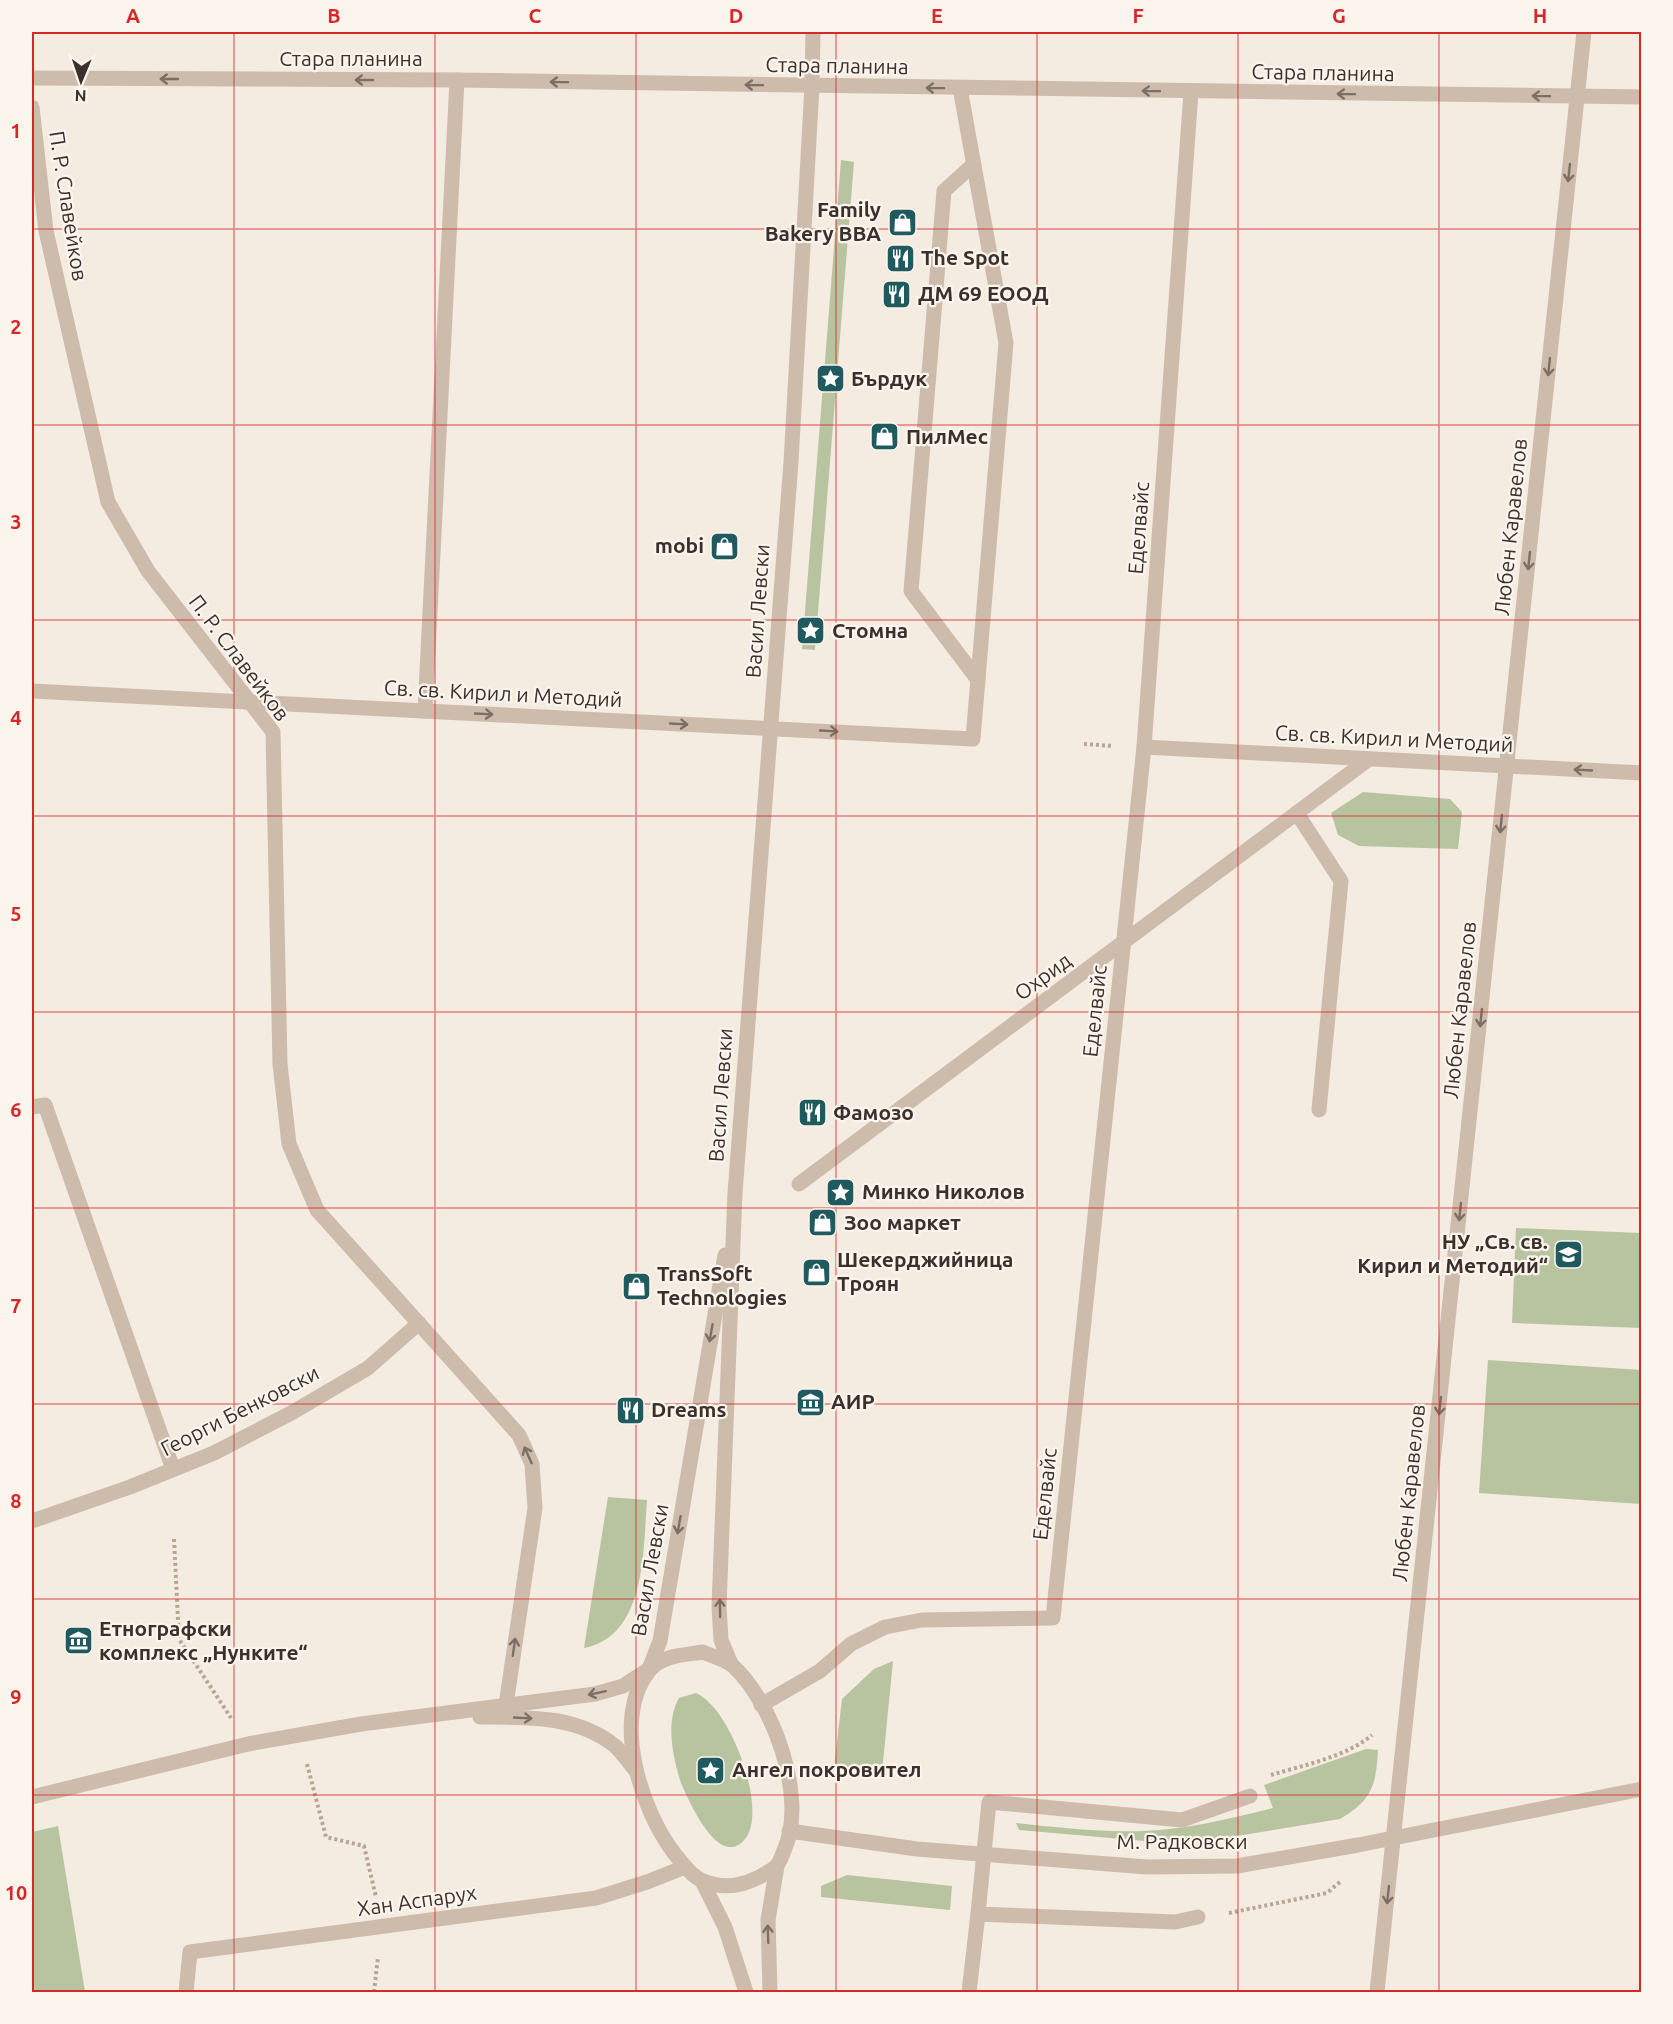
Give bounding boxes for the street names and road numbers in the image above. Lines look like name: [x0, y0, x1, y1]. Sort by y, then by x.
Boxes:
street label: Стара планина: [279, 46, 423, 70]
street label: Стара планина: [765, 52, 909, 78]
street label: Стара планина: [1251, 59, 1395, 85]
street label: П. Р. Славейков: [45, 129, 93, 283]
street label: Любен Каравелов: [1489, 437, 1531, 617]
street label: Еделвайс: [1123, 481, 1153, 575]
street label: Васил Левски: [740, 543, 774, 679]
street label: П. Р. Славейков: [185, 590, 295, 725]
street label: Св. св. Кирил и Методий: [383, 675, 623, 711]
street label: Св. св. Кирил и Методий: [1274, 720, 1514, 756]
street label: Любен Каравелов: [1438, 920, 1480, 1100]
street label: Охрид: [1009, 948, 1075, 1005]
street label: Еделвайс: [1077, 963, 1111, 1058]
street label: Васил Левски: [703, 1027, 737, 1163]
street label: Георги Бенковски: [156, 1360, 323, 1460]
street label: Любен Каравелов: [1387, 1403, 1429, 1583]
street label: Еделвайс: [1027, 1446, 1061, 1541]
street label: Васил Левски: [626, 1502, 672, 1638]
street label: М. Радковски: [1116, 1829, 1248, 1853]
street label: Хан Аспарух: [356, 1880, 479, 1920]

